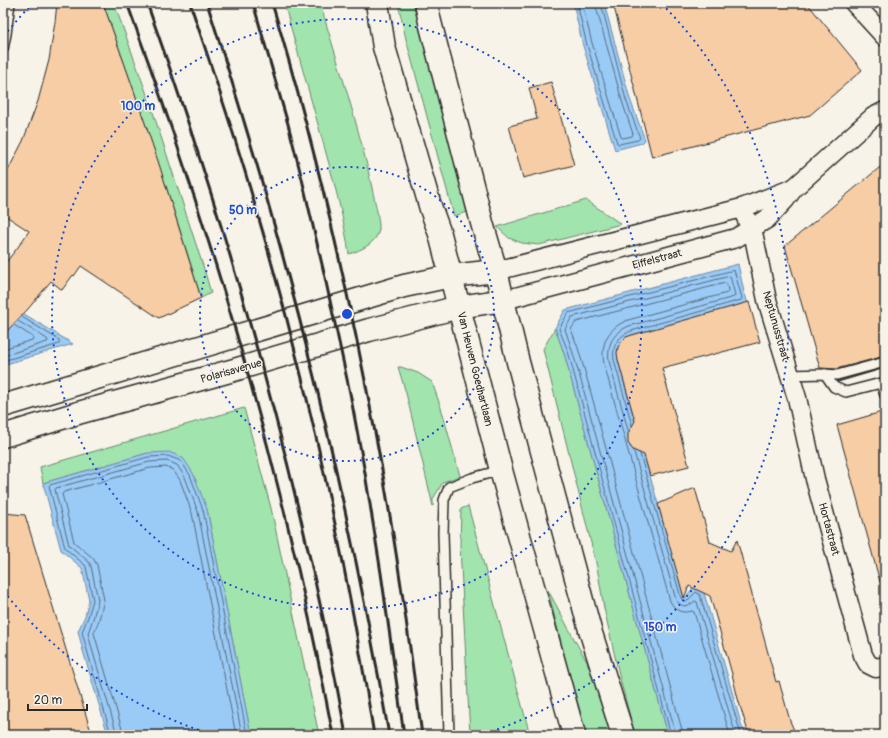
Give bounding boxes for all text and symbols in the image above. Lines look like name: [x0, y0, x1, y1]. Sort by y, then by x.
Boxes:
text: 100 m: [121, 99, 156, 114]
text: 50 m: [229, 203, 257, 218]
street label: Eiffelstraat: [631, 246, 684, 272]
street label: Neptunusstraat: [760, 289, 792, 363]
centre of rings: [340, 307, 354, 321]
street label: Van Heuven Goedhartlaan: [454, 310, 496, 428]
street label: Polarisavenue: [199, 356, 264, 386]
street label: Hortastraat: [816, 501, 842, 557]
text: 150 m: [644, 620, 677, 635]
scale bar: [28, 686, 87, 712]
text: 20 m: [34, 693, 63, 708]

